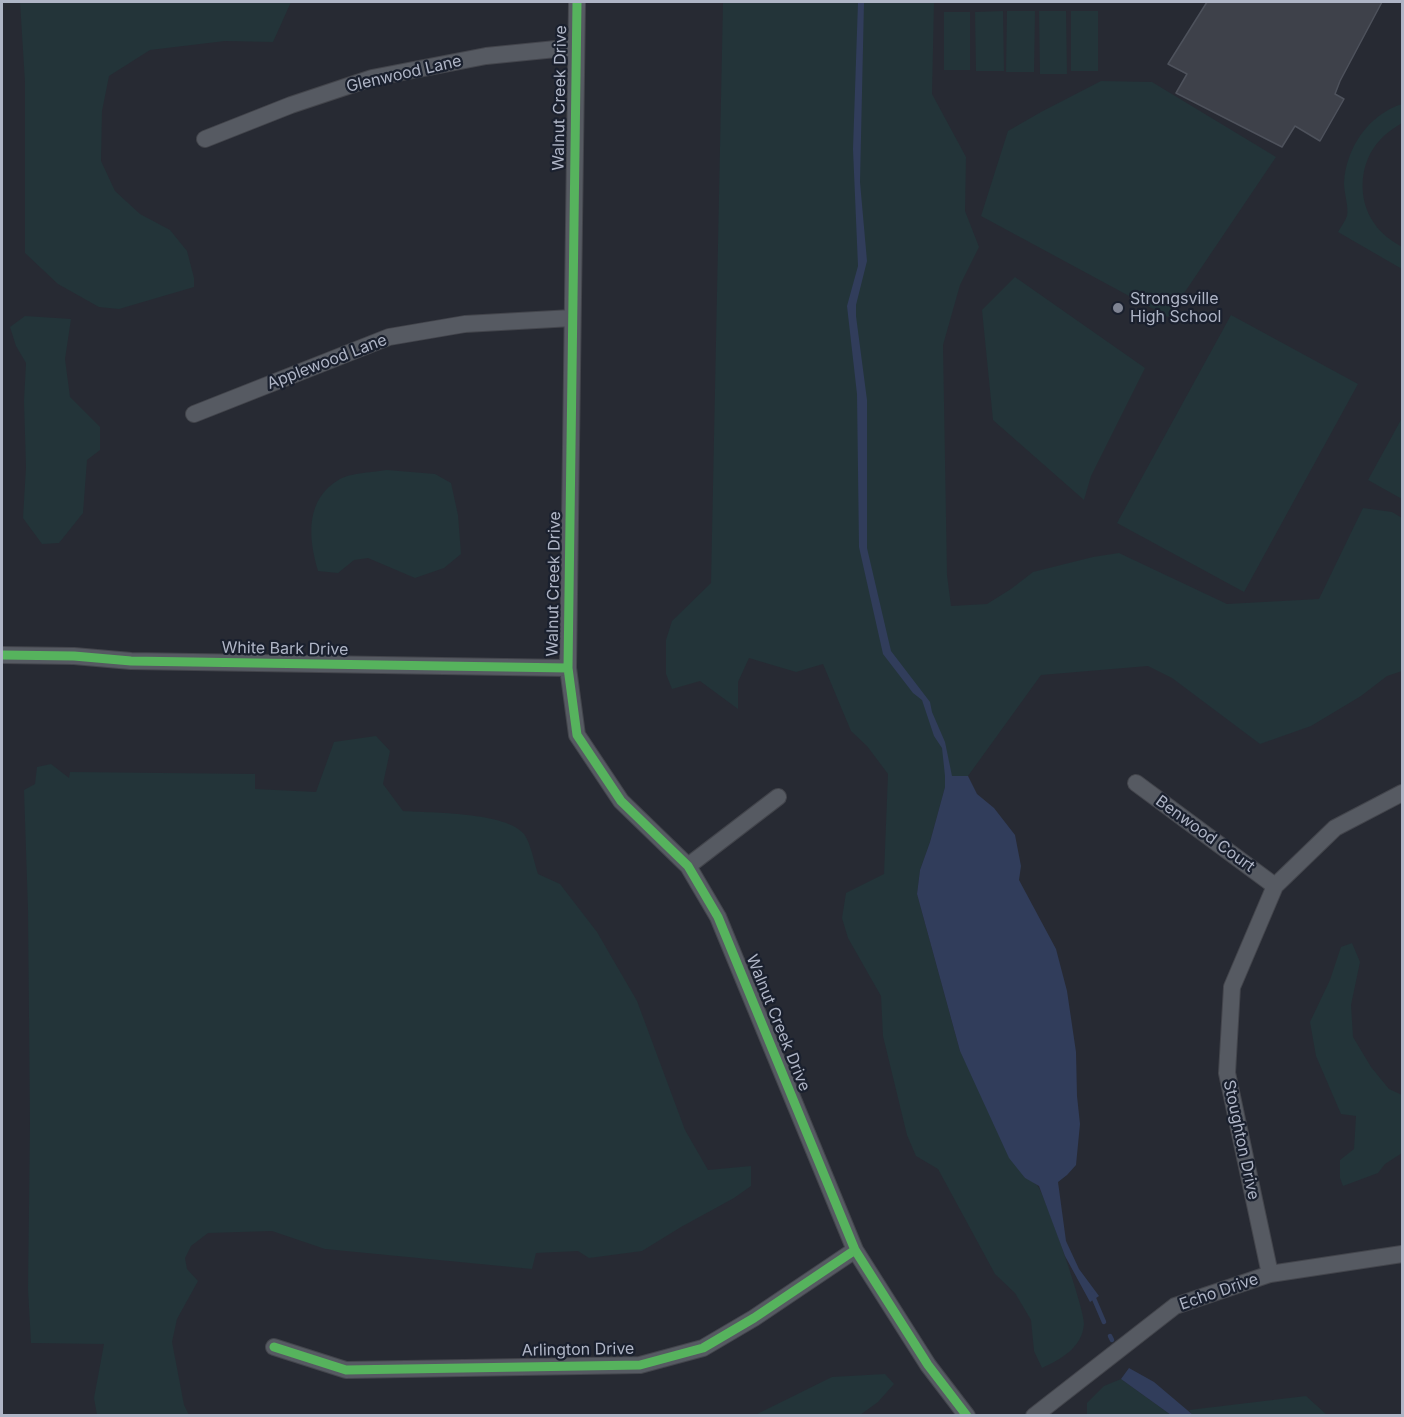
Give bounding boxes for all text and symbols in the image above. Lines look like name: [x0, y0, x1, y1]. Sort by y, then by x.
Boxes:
street label: Walnut Creek Drive: [549, 25, 571, 171]
street label: Glenwood Lane: [345, 51, 463, 97]
place label: Strongsville High School: [1130, 289, 1221, 327]
marker: Strongsville High School: [1111, 301, 1125, 315]
street label: Applewood Lane: [264, 330, 390, 394]
street label: Walnut Creek Drive: [543, 511, 565, 657]
street label: White Bark Drive: [221, 638, 349, 660]
street label: Benwood Court: [1152, 792, 1258, 876]
street label: Walnut Creek Drive: [742, 952, 814, 1094]
street label: Stoughton Drive: [1219, 1078, 1263, 1202]
street label: Echo Drive: [1177, 1270, 1261, 1314]
street label: Arlington Drive: [522, 1339, 634, 1361]

